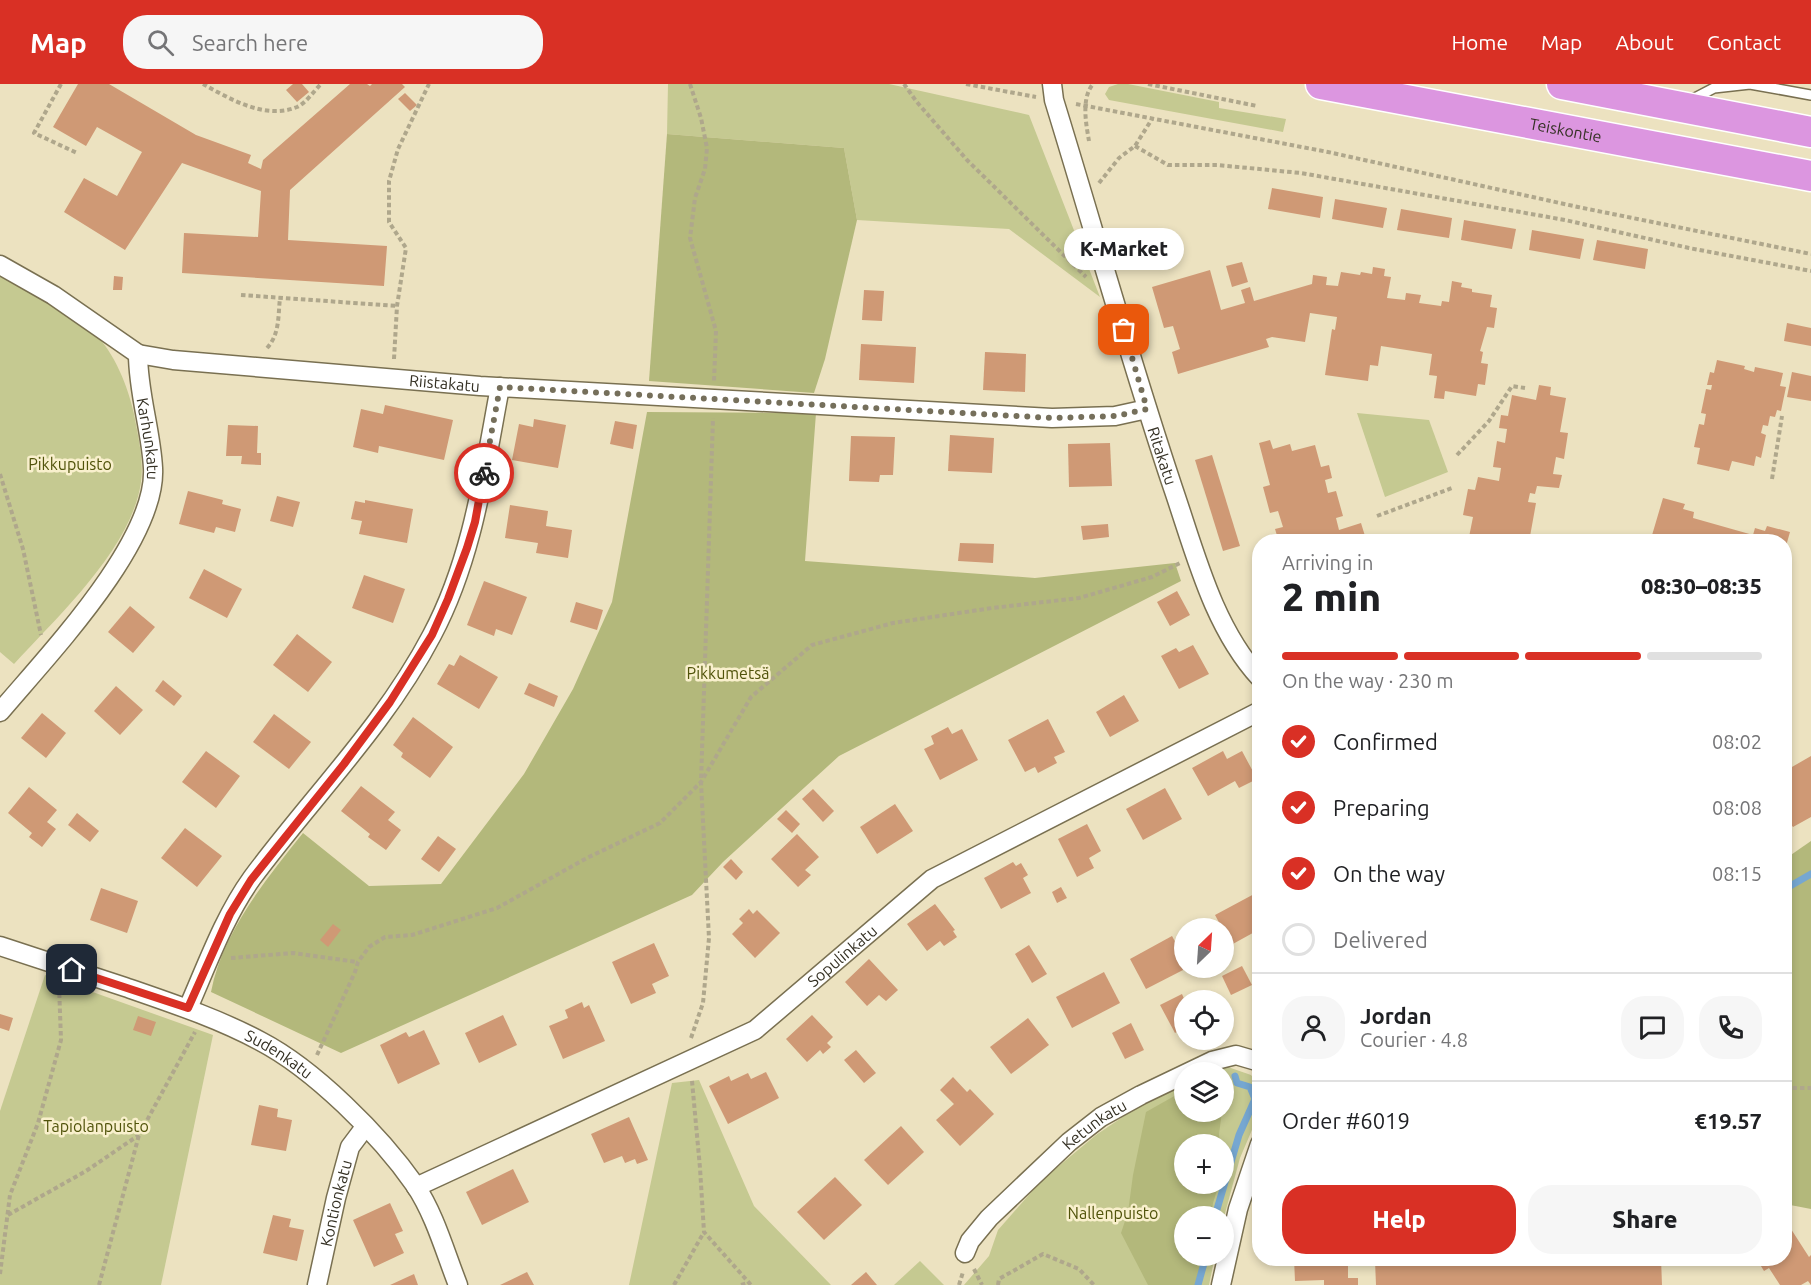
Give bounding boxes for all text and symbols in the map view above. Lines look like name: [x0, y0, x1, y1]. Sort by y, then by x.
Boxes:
search box: [123, 15, 543, 69]
icon: search: [144, 26, 177, 59]
text: Map: [30, 27, 87, 58]
text: Search here: [192, 30, 308, 55]
text: Home: [1451, 30, 1508, 54]
text: Map: [1541, 30, 1582, 54]
text: About: [1615, 30, 1674, 54]
text: Contact: [1707, 30, 1781, 54]
street label: Teiskontie: [1528, 114, 1603, 146]
callout: K-Market: [1064, 228, 1184, 270]
text: K-Market: [1080, 237, 1168, 260]
pin: [1098, 304, 1149, 355]
icon: bag: [1107, 313, 1140, 346]
street label: Riistakatu: [408, 371, 481, 395]
street label: Karhunkatu: [133, 396, 162, 480]
street label: Ritakatu: [1145, 424, 1180, 487]
courier: [454, 443, 514, 503]
park label: Pikkupuisto: [28, 455, 112, 473]
icon: bike: [468, 457, 501, 490]
text: Arriving in: [1282, 551, 1373, 574]
text: 08:30–08:35: [1641, 573, 1762, 598]
text: 2 min: [1282, 575, 1381, 618]
park label: Pikkumetsä: [687, 664, 769, 682]
text: On the way · 230 m: [1282, 669, 1454, 692]
icon: check: [1282, 725, 1315, 758]
text: Confirmed: [1333, 729, 1438, 754]
text: 08:02: [1712, 730, 1762, 753]
icon: check: [1282, 791, 1315, 824]
text: Preparing: [1333, 795, 1430, 820]
text: 08:08: [1712, 796, 1762, 819]
icon: check: [1282, 857, 1315, 890]
text: On the way: [1333, 861, 1445, 886]
text: 08:15: [1712, 862, 1762, 885]
north arrow: [1174, 918, 1234, 978]
map controls: [1174, 918, 1234, 1266]
street label: Sopulinkatu: [804, 921, 880, 990]
text: Delivered: [1333, 927, 1428, 952]
pin: [46, 944, 97, 995]
icon: home: [55, 953, 88, 986]
button: locate: [1174, 990, 1234, 1050]
button: person: [1282, 996, 1345, 1059]
button: chat: [1621, 996, 1684, 1059]
button: phone: [1699, 996, 1762, 1059]
text: Jordan: [1360, 1003, 1432, 1028]
street label: Sudenkatu: [242, 1026, 316, 1082]
text: Courier · 4.8: [1360, 1028, 1468, 1051]
button: layers: [1174, 1062, 1234, 1122]
street label: Ketunkatu: [1058, 1096, 1129, 1153]
text: Order #6019: [1282, 1108, 1410, 1133]
text: €19.57: [1695, 1108, 1762, 1133]
park label: Tapiolanpuisto: [43, 1117, 149, 1135]
button: +: [1174, 1134, 1234, 1194]
street label: Kontionkatu: [317, 1158, 355, 1248]
button: Help: [1282, 1185, 1516, 1254]
button: Share: [1528, 1185, 1762, 1254]
park label: Nallenpuisto: [1068, 1204, 1158, 1222]
button: −: [1174, 1206, 1234, 1266]

